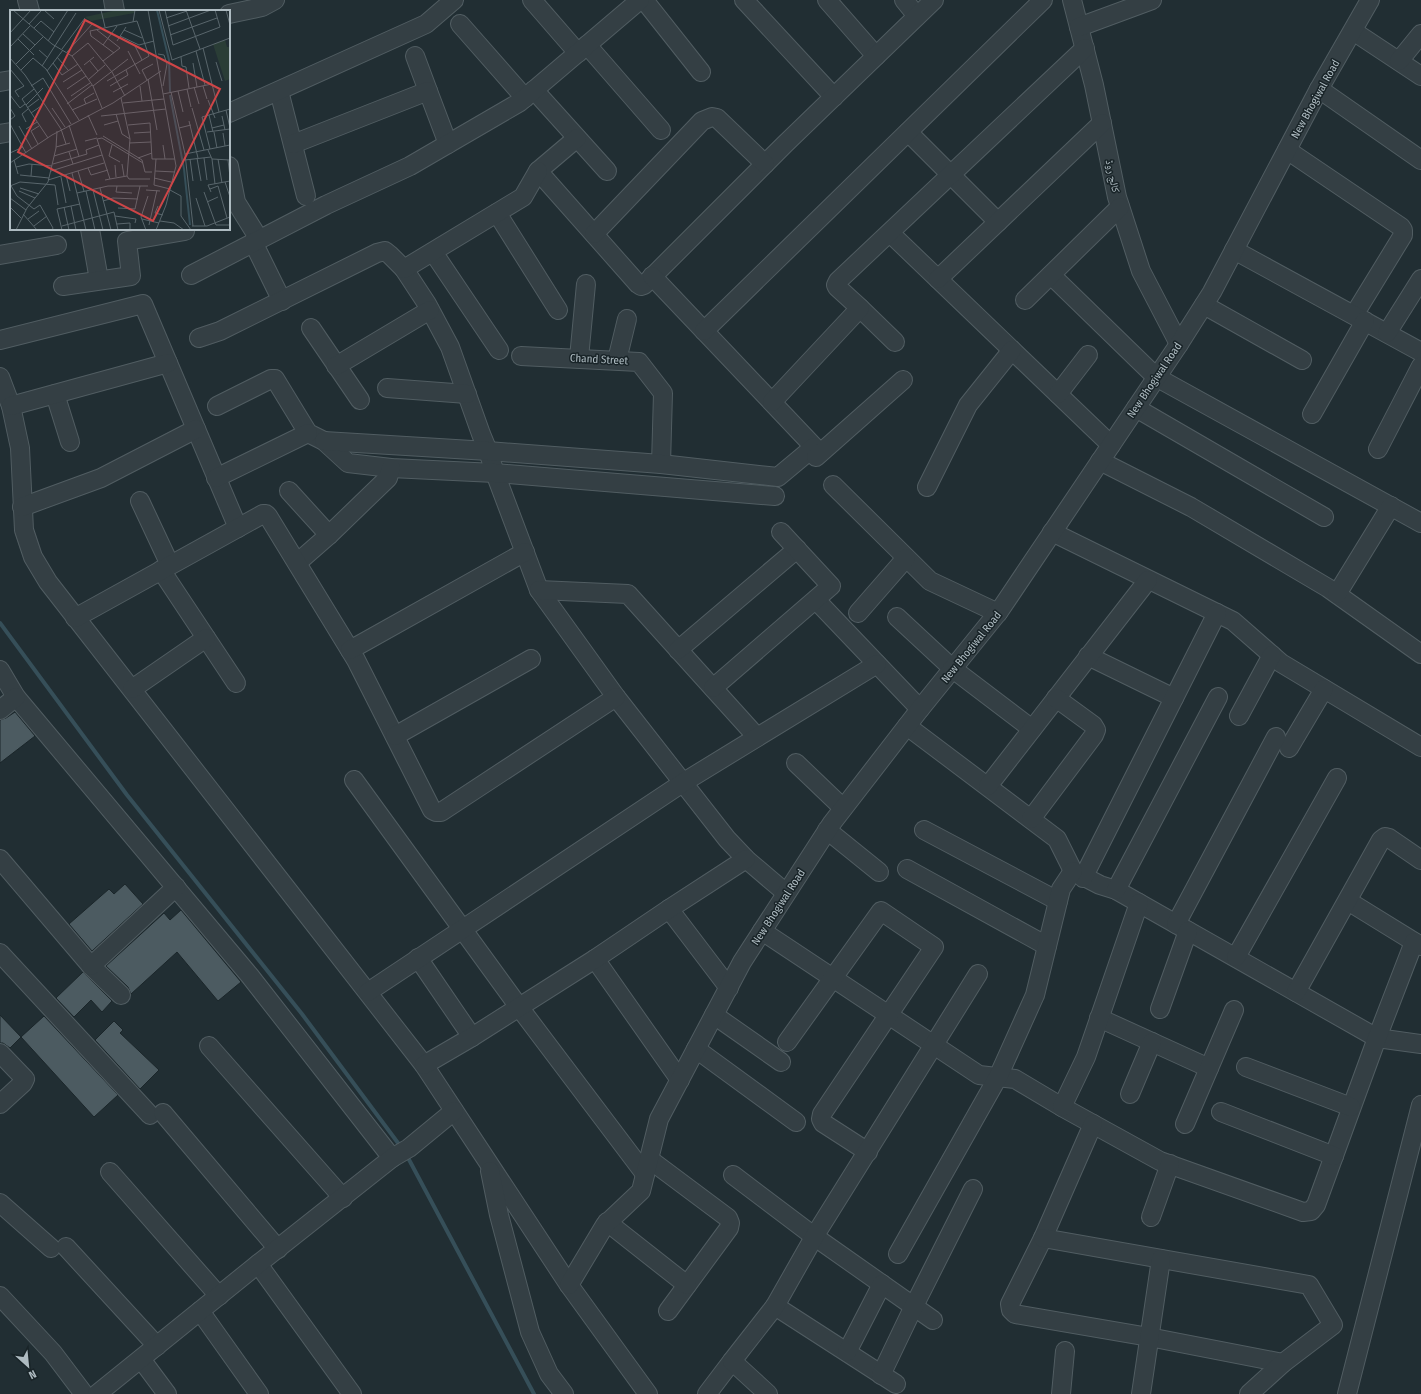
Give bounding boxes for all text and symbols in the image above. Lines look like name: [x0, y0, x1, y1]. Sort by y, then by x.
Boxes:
inset map: [10, 10, 230, 230]
street label: New Bhogiwal Road: [1288, 58, 1342, 141]
street label: کالج روڈ: [1103, 158, 1122, 194]
street label: New Bhogiwal Road: [1124, 340, 1184, 420]
street label: Chand Street: [570, 351, 629, 368]
street label: New Bhogiwal Road: [939, 609, 1004, 686]
street label: New Bhogiwal Road: [749, 867, 808, 948]
north arrow: [8, 1346, 48, 1386]
text: N: [26, 1367, 38, 1382]

